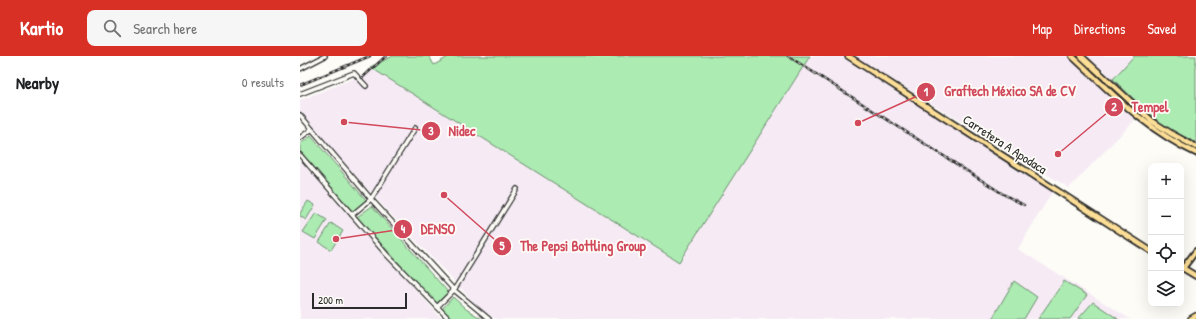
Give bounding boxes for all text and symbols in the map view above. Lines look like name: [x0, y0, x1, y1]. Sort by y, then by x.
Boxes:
search box: [87, 10, 367, 46]
text: Kartio: [20, 15, 63, 41]
icon: search: [101, 17, 123, 39]
text: Search here: [133, 18, 197, 39]
text: Map: [1032, 19, 1052, 38]
text: Directions: [1074, 19, 1125, 38]
text: Saved: [1147, 19, 1176, 38]
text: Nearby: [16, 71, 59, 94]
text: 0 results: [242, 73, 284, 91]
callout: Graftech México SA de CV: [916, 79, 1083, 105]
text: Graftech México SA de CV: [944, 81, 1077, 100]
text: 1: [924, 83, 929, 100]
callout: Tempel: [1104, 94, 1177, 120]
text: Tempel: [1131, 97, 1169, 118]
text: 2: [1111, 98, 1117, 115]
street label: Carretera A Apodaca: [959, 110, 1051, 178]
callout: Nidec: [421, 118, 484, 144]
text: Nidec: [448, 121, 476, 140]
text: 3: [428, 122, 434, 139]
map controls: [1148, 163, 1184, 307]
button: +: [1148, 163, 1184, 199]
button: −: [1148, 199, 1184, 235]
callout: DENSO: [393, 216, 463, 242]
text: DENSO: [421, 219, 455, 238]
text: 4: [401, 220, 406, 237]
callout: The Pepsi Bottling Group: [492, 233, 654, 259]
button: locate: [1148, 235, 1184, 271]
text: The Pepsi Bottling Group: [519, 236, 647, 257]
text: 5: [499, 237, 505, 254]
button: layers: [1148, 271, 1184, 307]
scale bar: [312, 291, 407, 310]
text: 200 m: [318, 293, 343, 307]

